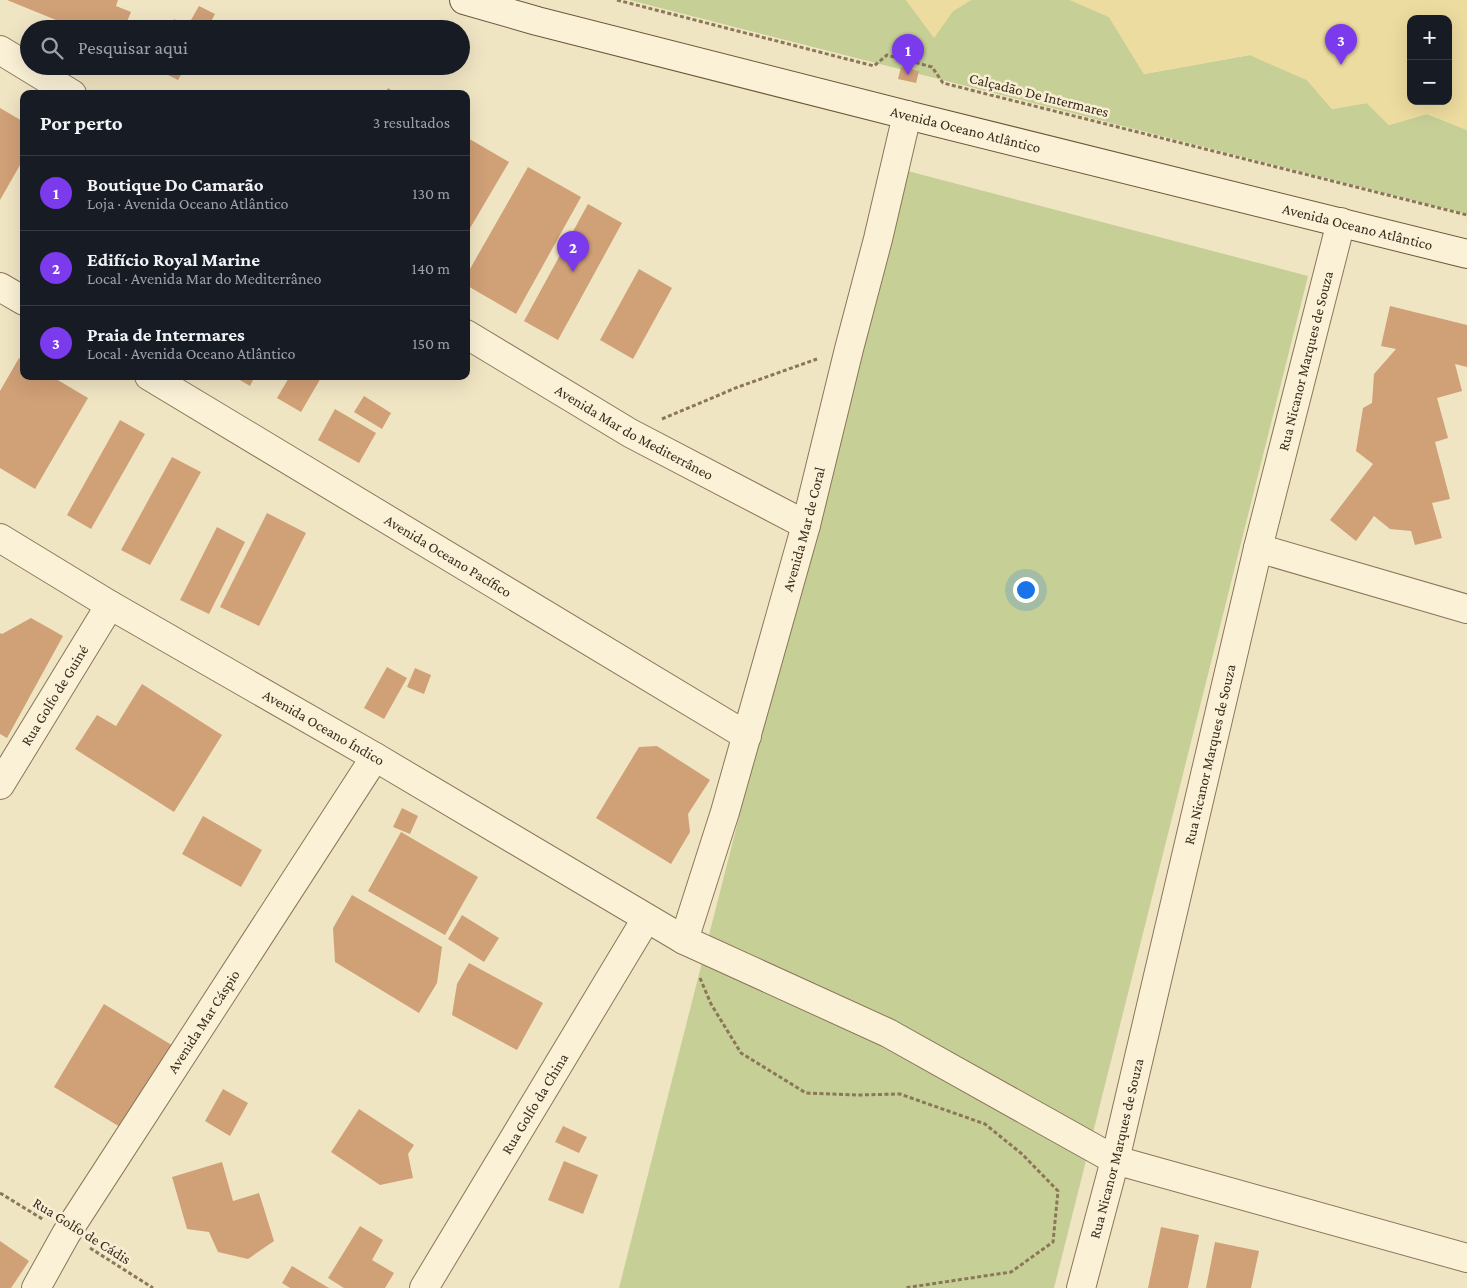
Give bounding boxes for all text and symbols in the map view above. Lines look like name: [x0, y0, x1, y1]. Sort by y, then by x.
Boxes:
map controls: [1407, 15, 1452, 105]
button: +: [1407, 15, 1452, 60]
search box: [20, 20, 470, 75]
pin: 3: [1325, 24, 1357, 65]
icon: search: [38, 34, 66, 62]
pin: 1: [892, 34, 924, 75]
text: Pesquisar aqui: [78, 37, 188, 58]
button: −: [1407, 60, 1452, 105]
street label: Calçadão De Intermares: [967, 70, 1111, 121]
street label: Avenida Oceano Atlântico: [889, 103, 1042, 156]
text: Por perto: [40, 111, 123, 135]
text: 3 resultados: [373, 114, 450, 131]
text: Boutique Do Camarão: [87, 174, 264, 195]
text: 1: [53, 185, 59, 202]
text: 130 m: [412, 185, 450, 202]
text: Loja · Avenida Oceano Atlântico: [87, 195, 288, 212]
street label: Avenida Oceano Atlântico: [1281, 201, 1434, 253]
pin: 2: [557, 231, 589, 272]
text: Edifício Royal Marine: [87, 249, 260, 270]
text: 2: [52, 260, 60, 277]
text: 140 m: [412, 260, 450, 277]
street label: Rua Nicanor Marques de Souza: [1275, 269, 1336, 453]
text: Local · Avenida Mar do Mediterrâneo: [87, 270, 322, 287]
text: Praia de Intermares: [87, 324, 245, 345]
text: 3: [52, 335, 60, 352]
text: 150 m: [412, 335, 450, 352]
text: Local · Avenida Oceano Atlântico: [87, 345, 295, 362]
street label: Avenida Mar do Mediterrâneo: [552, 382, 716, 483]
street label: Avenida Mar de Coral: [780, 465, 828, 593]
street label: Avenida Oceano Pacífico: [382, 512, 514, 600]
your location: [1013, 577, 1039, 603]
street label: Rua Golfo de Guiné: [18, 642, 92, 749]
street label: Rua Nicanor Marques de Souza: [1181, 662, 1239, 846]
street label: Avenida Oceano Índico: [260, 686, 387, 769]
street label: Avenida Mar Cáspio: [164, 967, 243, 1076]
street label: Rua Golfo da China: [498, 1050, 571, 1157]
street label: Rua Nicanor Marques de Souza: [1086, 1057, 1146, 1240]
street label: Rua Golfo de Cádis: [30, 1195, 134, 1268]

